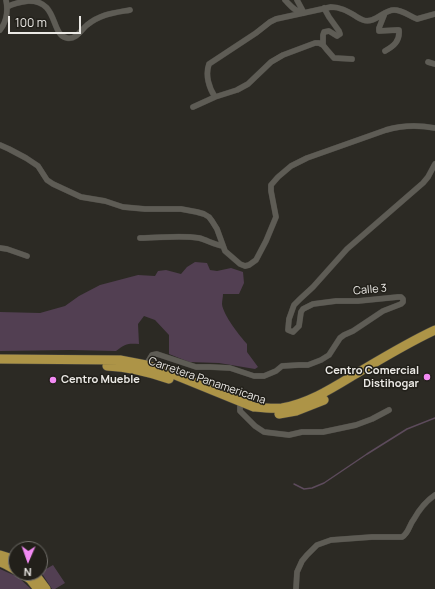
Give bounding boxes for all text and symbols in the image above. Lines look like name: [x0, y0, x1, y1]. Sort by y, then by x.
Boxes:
scale bar: [10, 8, 83, 34]
text: 100 m: [15, 14, 47, 31]
street label: Calle 3: [353, 282, 387, 298]
street label: Carretera Panamericana: [147, 355, 267, 407]
place label: Centro Comercial Distihogar: [325, 364, 419, 390]
marker: Centro Comercial Distihogar: [422, 372, 432, 382]
place label: Centro Mueble: [61, 373, 140, 387]
marker: Centro Mueble: [48, 375, 58, 385]
north arrow: [8, 541, 48, 581]
text: N: [23, 565, 32, 580]

